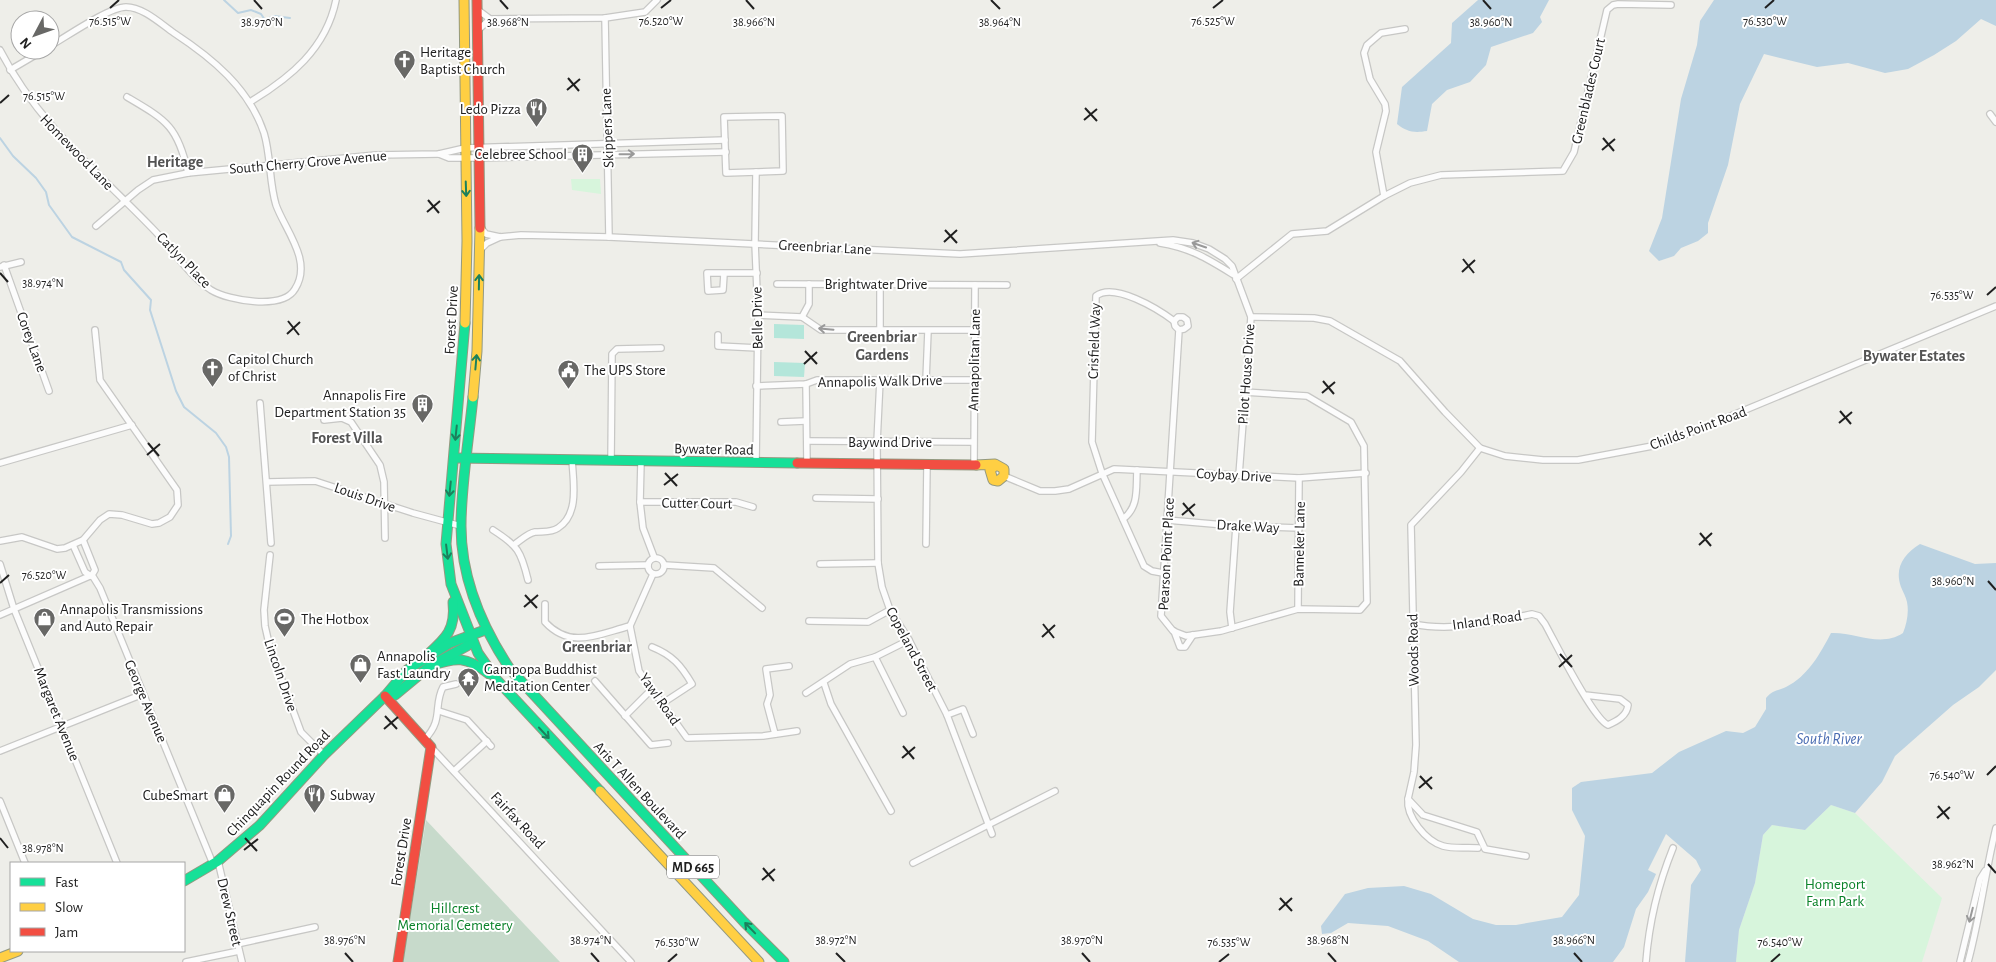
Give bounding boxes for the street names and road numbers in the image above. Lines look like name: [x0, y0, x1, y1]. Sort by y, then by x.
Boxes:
street label: Greenblades Court: [1569, 37, 1608, 145]
street label: Skippers Lane: [599, 88, 616, 168]
street label: Homewood Lane: [37, 112, 116, 193]
street label: South Cherry Grove Avenue: [229, 148, 388, 177]
street label: Catlyn Place: [154, 230, 214, 291]
street label: Greenbriar Lane: [778, 238, 872, 257]
street label: Brightwater Drive: [824, 277, 928, 292]
street label: Forest Drive: [442, 285, 461, 355]
street label: Belle Drive: [749, 286, 766, 350]
street label: Crisfield Way: [1086, 302, 1103, 379]
street label: Annapolitan Lane: [966, 309, 983, 411]
street label: Corey Lane: [14, 310, 49, 374]
street label: Pilot House Drive: [1235, 323, 1258, 425]
street label: Annapolis Walk Drive: [817, 373, 943, 390]
street label: Childs Point Road: [1648, 404, 1749, 453]
street label: Baywind Drive: [848, 435, 932, 450]
street label: Bywater Road: [674, 441, 754, 458]
street label: Coybay Drive: [1196, 466, 1272, 485]
street label: Louis Drive: [332, 480, 398, 515]
street label: Cutter Court: [661, 495, 733, 512]
street label: Pearson Point Place: [1156, 497, 1177, 611]
street label: Banneker Lane: [1291, 501, 1308, 587]
street label: Drake Way: [1216, 517, 1280, 536]
street label: Copeland Street: [883, 605, 940, 694]
street label: Inland Road: [1451, 608, 1523, 633]
street label: Woods Road: [1405, 613, 1422, 687]
street label: Lincoln Drive: [261, 637, 300, 714]
street label: George Avenue: [121, 658, 170, 745]
street label: Margaret Avenue: [31, 665, 82, 763]
street label: Yawl Road: [636, 670, 683, 728]
street label: Chinquapin Round Road: [224, 727, 333, 839]
street label: Aris T Allen Boulevard: [591, 739, 689, 842]
street label: Fairfax Road: [488, 789, 548, 852]
street label: Forest Drive: [389, 817, 414, 887]
road number: MD 665: [667, 856, 719, 879]
street label: Drew Street: [214, 877, 245, 948]

